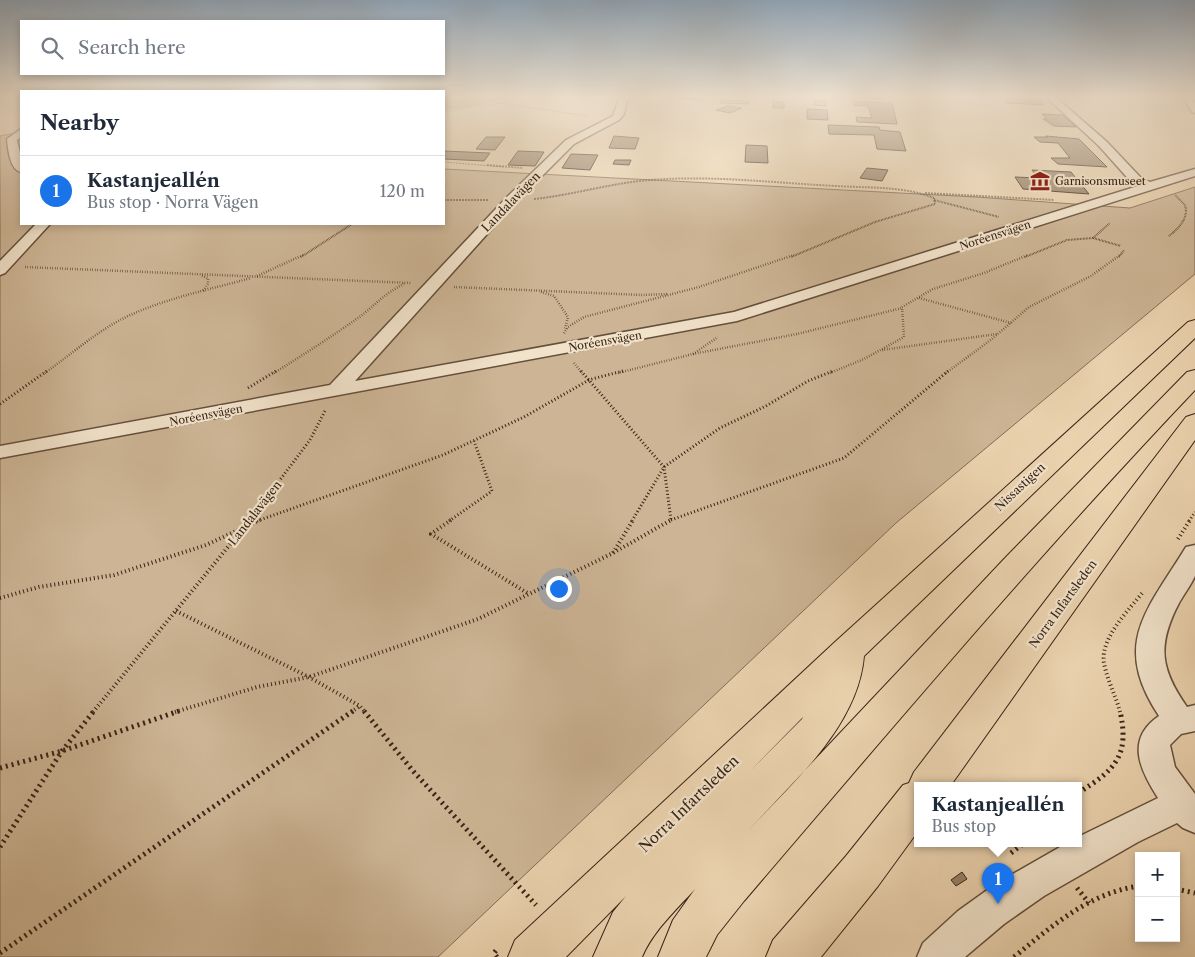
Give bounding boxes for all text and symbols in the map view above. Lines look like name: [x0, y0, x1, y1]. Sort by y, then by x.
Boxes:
search box: [20, 20, 445, 75]
icon: search: [38, 34, 66, 62]
text: Search here: [78, 36, 186, 59]
text: Nearby: [40, 110, 119, 135]
street label: Landalavägen: [478, 168, 543, 235]
text: Kastanjeallén: [87, 169, 220, 192]
museum icon: Garnisonsmuseet: [1029, 170, 1051, 192]
place label: Garnisonsmuseet: [1055, 174, 1146, 188]
text: 1: [52, 181, 60, 201]
text: 120 m: [380, 181, 425, 201]
text: Bus stop · Norra Vägen: [87, 192, 259, 212]
street label: Noréensvägen: [958, 217, 1033, 253]
street label: Noréensvägen: [567, 328, 643, 354]
street label: Noréensvägen: [168, 401, 244, 429]
street label: Nissastigen: [991, 459, 1048, 514]
street label: Landalavägen: [225, 477, 285, 548]
street label: Norra Infartsleden: [1026, 556, 1100, 651]
your location: [546, 576, 572, 602]
street label: Norra Infartsleden: [635, 751, 743, 856]
popup: [914, 782, 1082, 847]
text: Kastanjeallén: [932, 793, 1064, 816]
text: Bus stop: [932, 816, 996, 836]
map controls: [1135, 852, 1180, 942]
button: +: [1135, 852, 1180, 897]
pin: 1: [982, 863, 1014, 904]
button: −: [1135, 897, 1180, 942]

